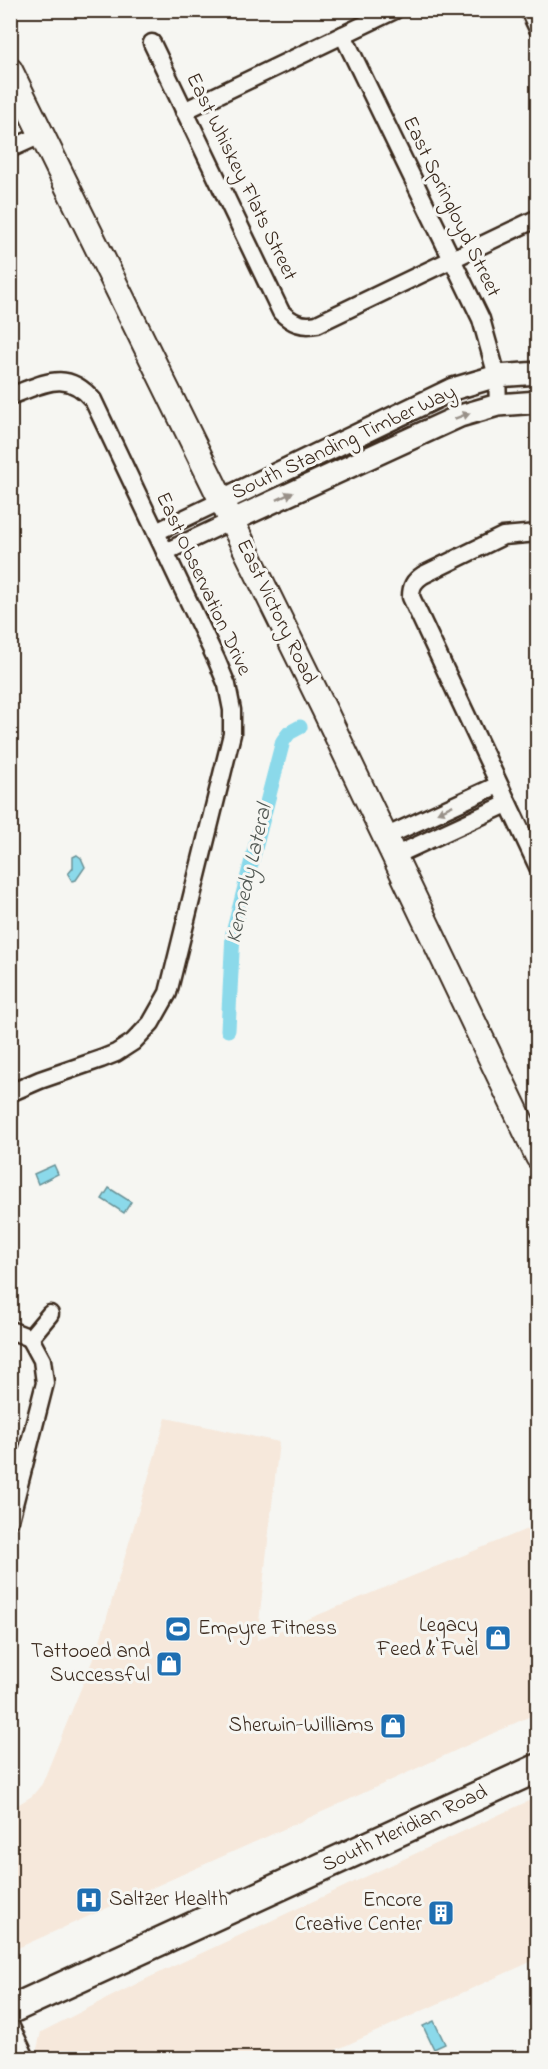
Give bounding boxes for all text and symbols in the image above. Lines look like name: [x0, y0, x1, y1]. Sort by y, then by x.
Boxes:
street label: East Whiskey Flats Street: [176, 68, 304, 287]
street label: East Springloyd Street: [392, 111, 508, 303]
street label: South Standing Timber Way: [227, 378, 462, 510]
one-way arrow: [453, 410, 471, 420]
street label: East Observation Drive: [147, 487, 259, 681]
one-way arrow: [276, 492, 293, 501]
street label: East Victory Road: [226, 534, 324, 691]
water label: Kennedy Lateral: [218, 799, 282, 947]
one-way arrow: [437, 805, 454, 814]
place label: Legacy Feed & Fuel: [376, 1611, 478, 1665]
sports icon: Empyre Fitness: [163, 1614, 193, 1644]
place label: Empyre Fitness: [198, 1614, 337, 1646]
shop icon: Legacy Feed & Fuel: [483, 1623, 513, 1653]
place label: Tattooed and Successful: [31, 1637, 150, 1691]
shop icon: Tattooed and Successful: [154, 1649, 184, 1679]
place label: Sherwin-Williams: [229, 1711, 374, 1741]
shop icon: Sherwin-Williams: [378, 1711, 408, 1741]
street label: South Meridian Road: [317, 1777, 493, 1880]
hospital icon: Saltzer Health: [74, 1885, 104, 1915]
place label: Saltzer Health: [109, 1885, 228, 1915]
place label: Encore Creative Center: [295, 1886, 423, 1940]
building icon: Encore Creative Center: [426, 1898, 456, 1928]

